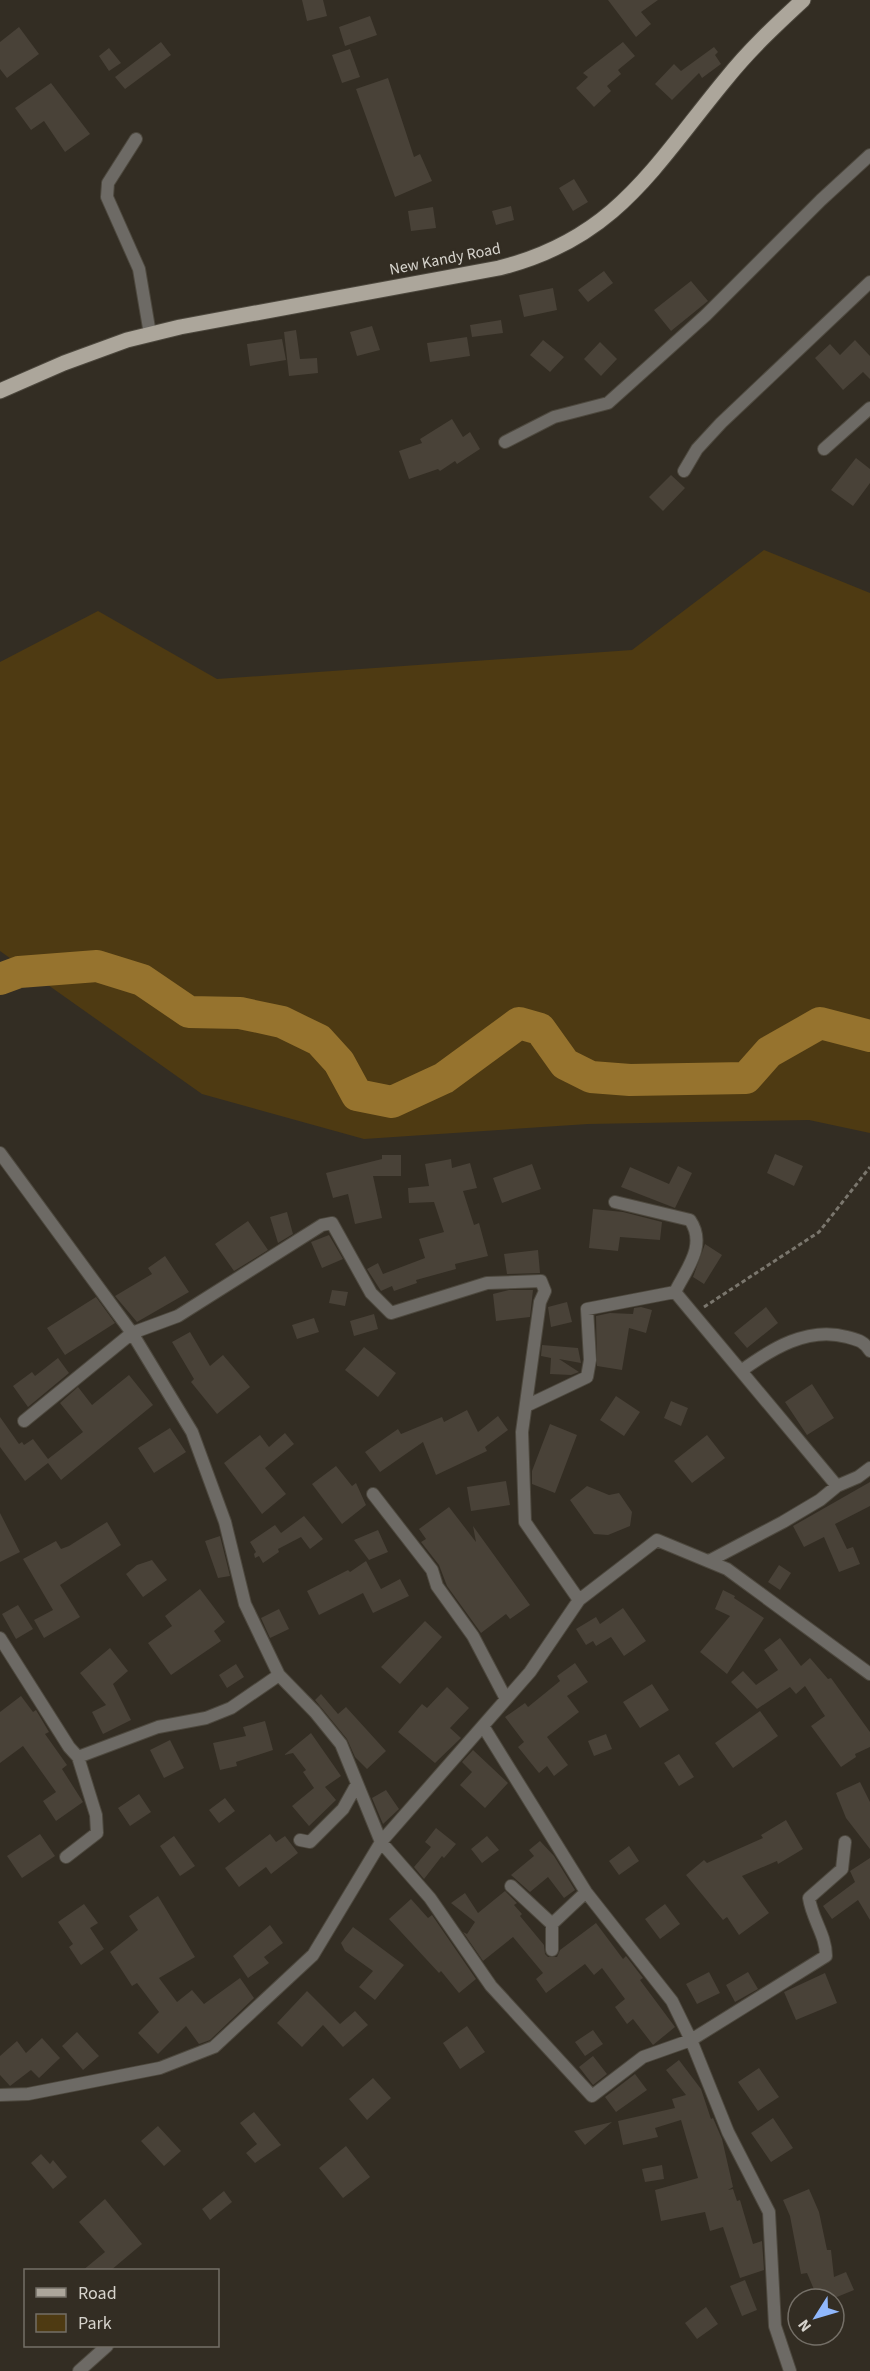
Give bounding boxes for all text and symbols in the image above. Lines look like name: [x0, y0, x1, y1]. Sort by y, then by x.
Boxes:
street label: New Kandy Road: [387, 237, 503, 281]
legend: [24, 2269, 219, 2347]
text: Road: [78, 2281, 117, 2306]
north arrow: [786, 2287, 846, 2347]
text: Park: [78, 2311, 112, 2336]
text: N: [793, 2315, 817, 2336]

